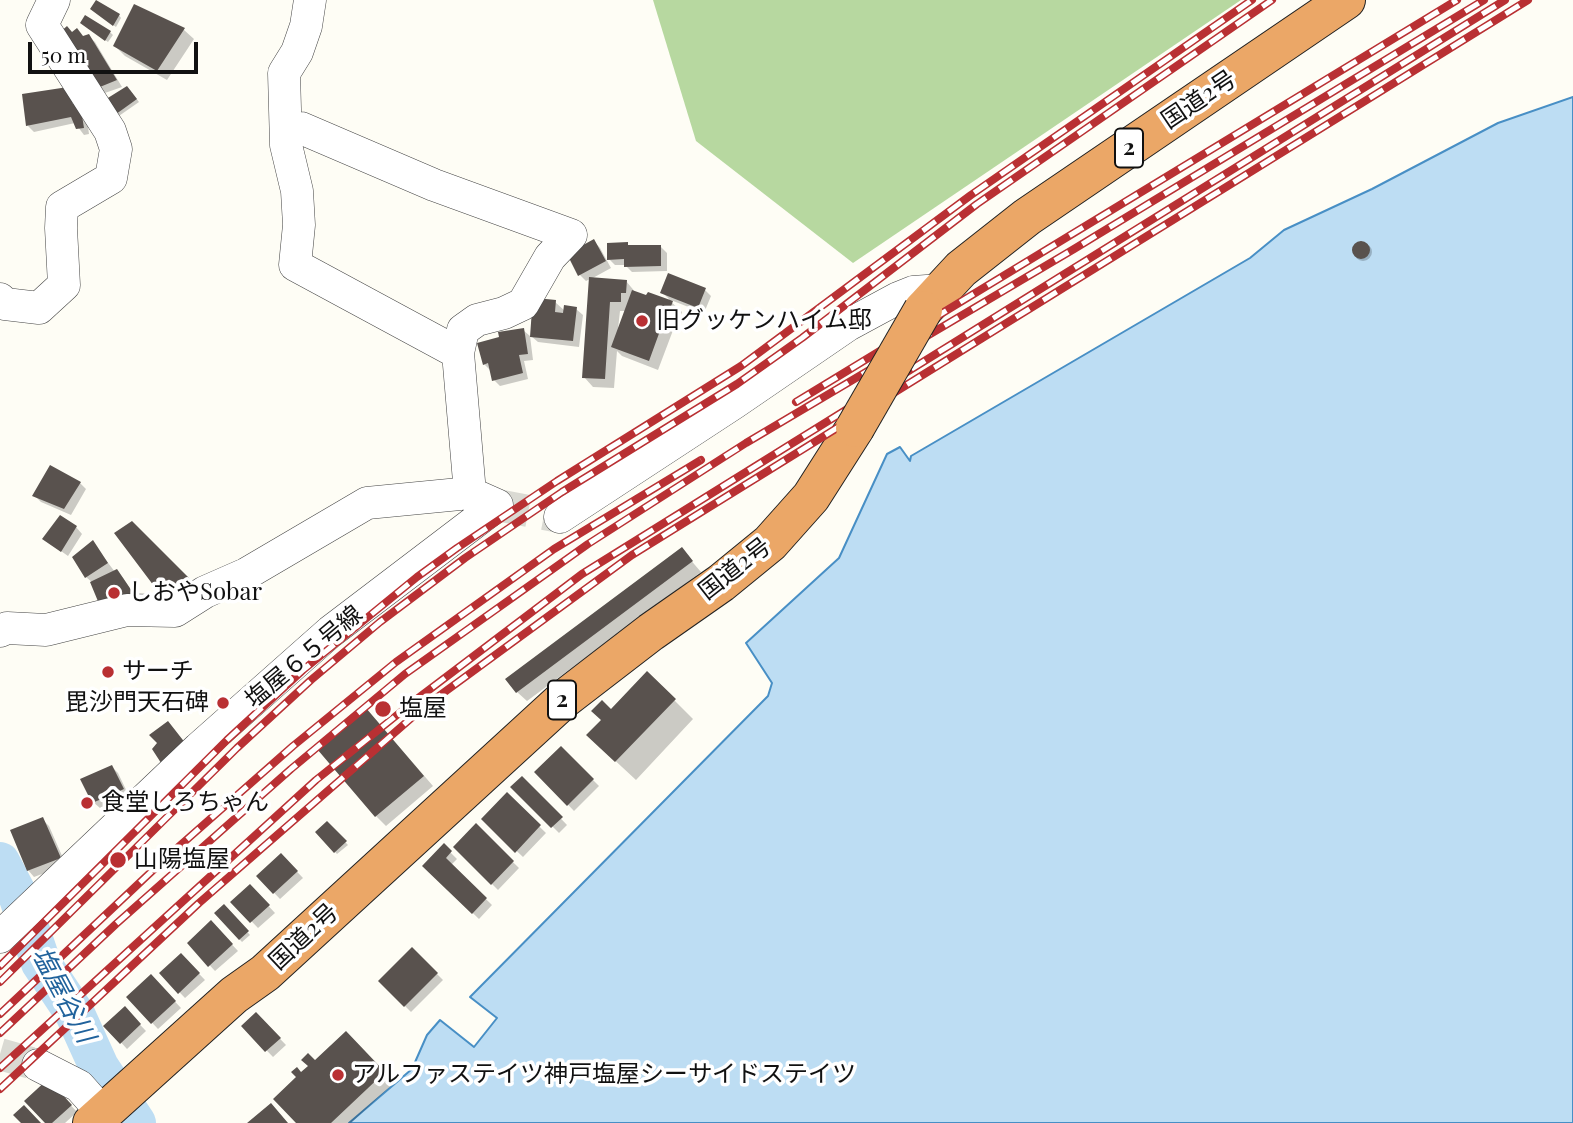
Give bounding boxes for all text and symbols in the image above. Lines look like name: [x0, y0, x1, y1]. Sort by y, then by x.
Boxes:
scale bar: [32, 28, 201, 72]
text: 50 m: [41, 40, 86, 68]
street label: 国道2号: [1156, 65, 1242, 135]
road number: 2: [1115, 128, 1143, 168]
place label: 旧グッケンハイム邸: [656, 307, 872, 335]
marker: 旧グッケンハイム邸: [634, 313, 650, 329]
street label: 国道2号: [693, 532, 777, 606]
place label: しおやSobar: [128, 579, 262, 607]
marker: しおやSobar: [106, 585, 122, 601]
street label: 塩屋６５号線: [240, 600, 368, 714]
place label: サーチ: [122, 658, 194, 686]
marker: サーチ: [100, 664, 116, 680]
road number: 2: [548, 680, 576, 720]
place label: 毘沙門天石碑: [65, 689, 209, 717]
marker: 毘沙門天石碑: [215, 695, 231, 711]
place label: 塩屋: [399, 695, 447, 723]
marker: 塩屋: [373, 699, 393, 719]
place label: 食堂しろちゃん: [101, 789, 269, 817]
marker: 食堂しろちゃん: [79, 795, 95, 811]
place label: 山陽塩屋: [134, 846, 230, 874]
marker: 山陽塩屋: [108, 850, 128, 870]
street label: 国道2号: [264, 898, 344, 976]
water label: 塩屋谷川: [25, 942, 101, 1048]
place label: アルファステイツ神戸塩屋シーサイドステイツ: [352, 1061, 856, 1089]
marker: アルファステイツ神戸塩屋シーサイドステイツ: [330, 1067, 346, 1083]

